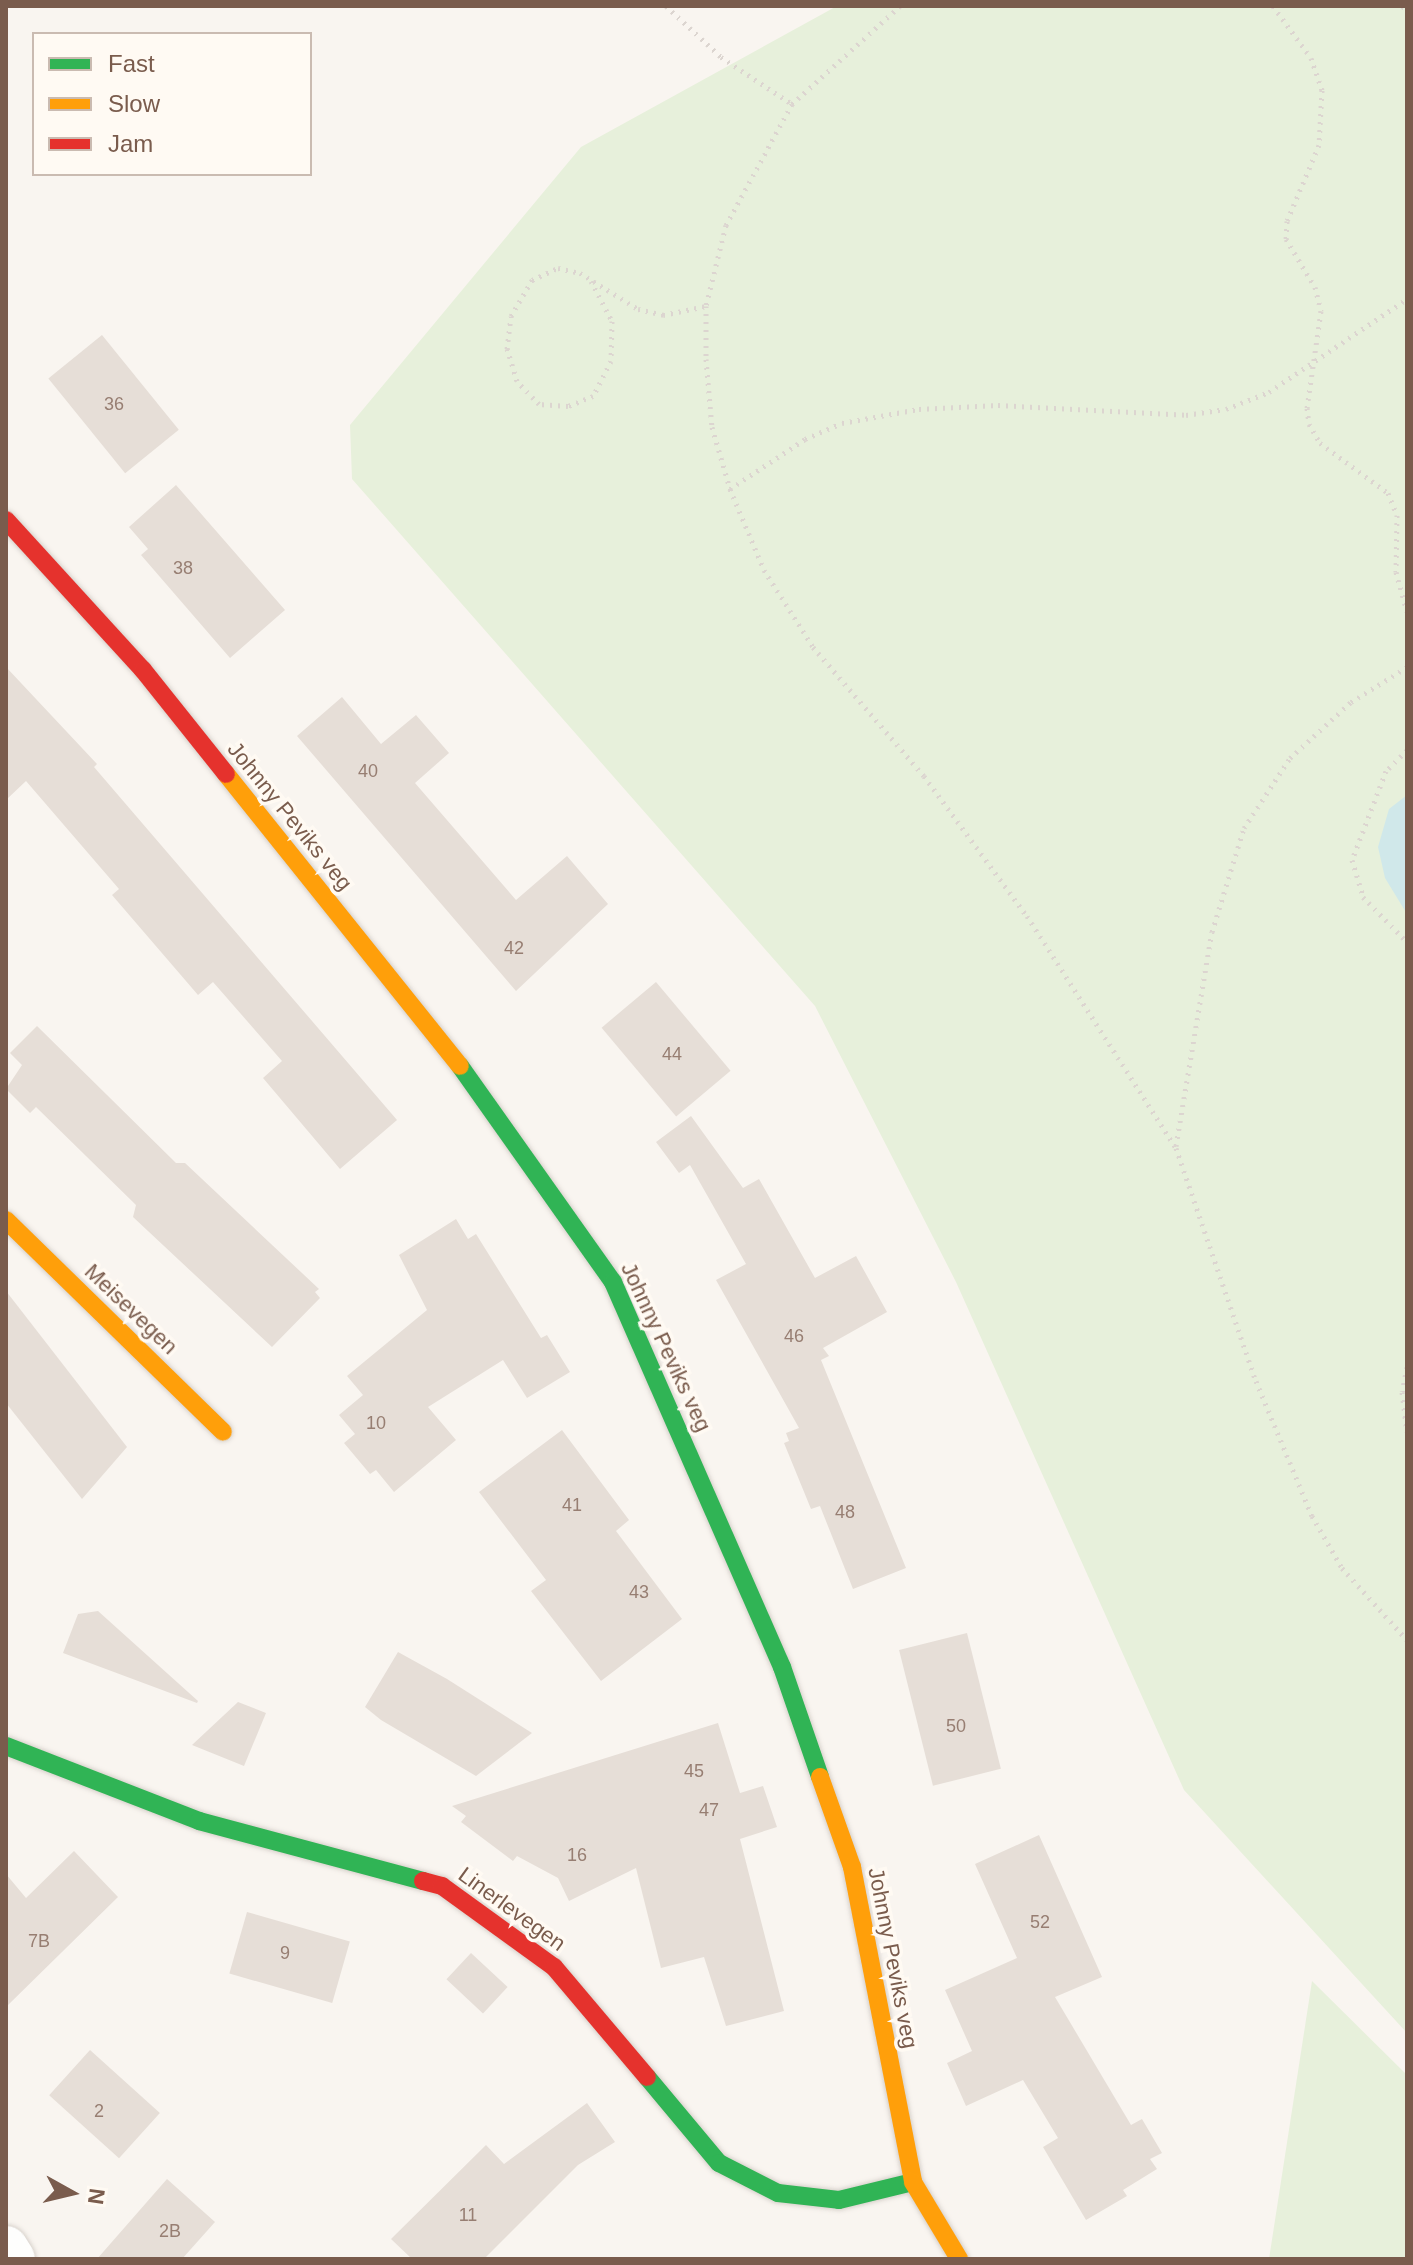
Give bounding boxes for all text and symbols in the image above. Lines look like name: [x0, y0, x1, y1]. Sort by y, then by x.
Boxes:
legend: [32, 32, 312, 176]
text: Fast: [108, 50, 155, 77]
text: Slow: [108, 90, 160, 117]
text: Jam: [108, 130, 153, 157]
house number: 36: [104, 393, 124, 415]
house number: 38: [173, 557, 193, 579]
street label: Johnny Peviks veg: [222, 736, 358, 896]
house number: 40: [358, 760, 378, 782]
house number: 42: [504, 937, 524, 959]
house number: 44: [662, 1043, 682, 1065]
street label: Meisevegen: [79, 1258, 183, 1360]
street label: Johnny Peviks veg: [615, 1258, 717, 1436]
house number: 46: [784, 1325, 804, 1347]
house number: 10: [366, 1412, 386, 1434]
house number: 41: [562, 1494, 582, 1516]
house number: 48: [835, 1501, 855, 1523]
house number: 43: [629, 1581, 649, 1603]
house number: 50: [946, 1715, 966, 1737]
house number: 45: [684, 1760, 704, 1782]
house number: 47: [699, 1799, 719, 1821]
house number: 16: [567, 1844, 587, 1866]
street label: Linerlevegen: [453, 1861, 571, 1957]
street label: Johnny Peviks veg: [863, 1865, 923, 2051]
house number: 52: [1030, 1911, 1050, 1933]
house number: 7B: [28, 1930, 50, 1952]
house number: 9: [280, 1942, 290, 1964]
house number: 2: [94, 2100, 104, 2122]
north arrow: [32, 2153, 112, 2233]
text: N: [83, 2187, 110, 2206]
house number: 11: [459, 2204, 477, 2226]
house number: 2B: [159, 2220, 181, 2242]

